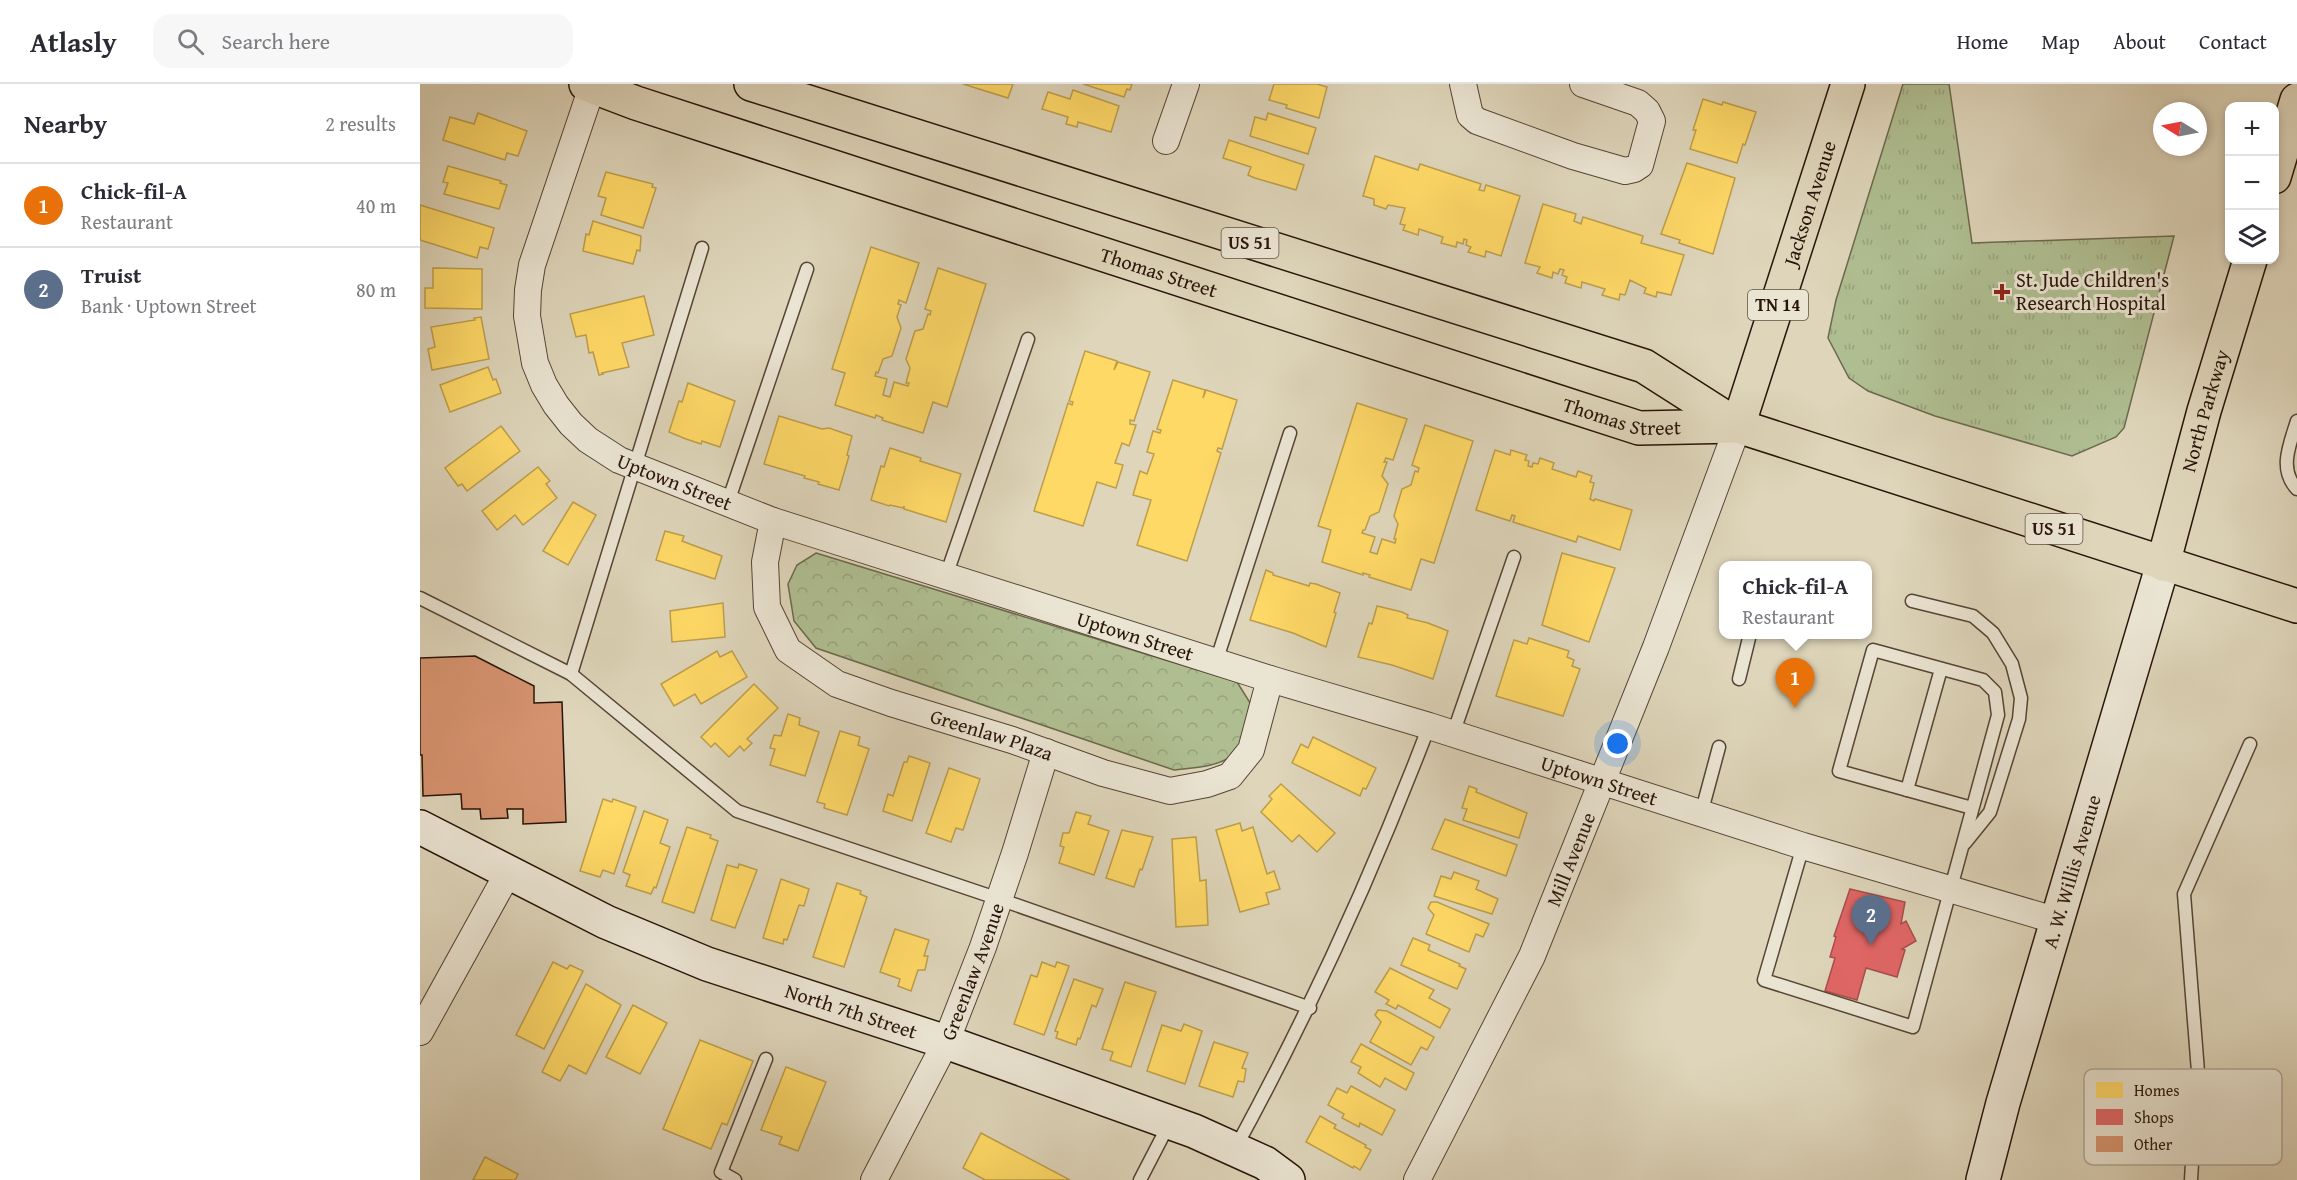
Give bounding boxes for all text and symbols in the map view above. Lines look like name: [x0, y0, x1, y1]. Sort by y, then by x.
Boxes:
search box: [153, 14, 573, 68]
text: Atlasly: [30, 21, 117, 62]
icon: search: [174, 25, 207, 58]
text: Search here: [222, 25, 330, 57]
text: Home: [1957, 26, 2008, 57]
text: Map: [2041, 26, 2080, 57]
text: About: [2113, 26, 2166, 57]
text: Contact: [2199, 26, 2267, 57]
north arrow: [2153, 102, 2207, 156]
map controls: [2225, 102, 2279, 264]
button: +: [2225, 102, 2279, 156]
text: Nearby: [24, 104, 107, 143]
text: 2 results: [325, 109, 396, 138]
street label: Jackson Avenue: [1775, 137, 1843, 272]
button: −: [2225, 156, 2279, 210]
text: Chick-fil-A: [81, 175, 187, 207]
text: 1: [38, 191, 49, 220]
text: 40 m: [356, 191, 396, 220]
text: Restaurant: [81, 207, 173, 236]
button: layers: [2225, 210, 2279, 264]
road number: US 51: [1222, 228, 1278, 258]
street label: Thomas Street: [1097, 239, 1221, 304]
text: Truist: [81, 259, 141, 291]
place label: St. Jude Children's Research Hospital: [2016, 265, 2169, 317]
text: 2: [38, 275, 49, 304]
text: 80 m: [356, 275, 396, 304]
marker: St. Jude Children's Research Hospital: [1993, 283, 2011, 301]
road number: TN 14: [1748, 290, 1808, 320]
text: Bank · Uptown Street: [81, 291, 257, 320]
street label: North Parkway: [2173, 346, 2236, 475]
street label: Thomas Street: [1559, 389, 1681, 442]
street label: Uptown Street: [613, 446, 736, 517]
road number: US 51: [2026, 514, 2082, 544]
popup: [1719, 561, 1872, 639]
text: Chick-fil-A: [1743, 570, 1848, 602]
text: Restaurant: [1743, 602, 1835, 631]
street label: Uptown Street: [1073, 603, 1198, 668]
pin: 1: [1776, 658, 1814, 708]
street label: Greenlaw Plaza: [927, 701, 1058, 768]
your location: [1603, 729, 1632, 758]
street label: Uptown Street: [1537, 748, 1662, 812]
street label: A. W. Willis Avenue: [2035, 791, 2108, 952]
street label: Mill Avenue: [1538, 808, 1602, 911]
pin: 2: [1852, 896, 1890, 945]
street label: Greenlaw Avenue: [933, 899, 1011, 1044]
street label: North 7th Street: [782, 976, 921, 1046]
legend: [2084, 1069, 2282, 1165]
text: Homes: [2134, 1078, 2180, 1102]
text: Shops: [2134, 1105, 2174, 1129]
text: Other: [2134, 1132, 2173, 1156]

